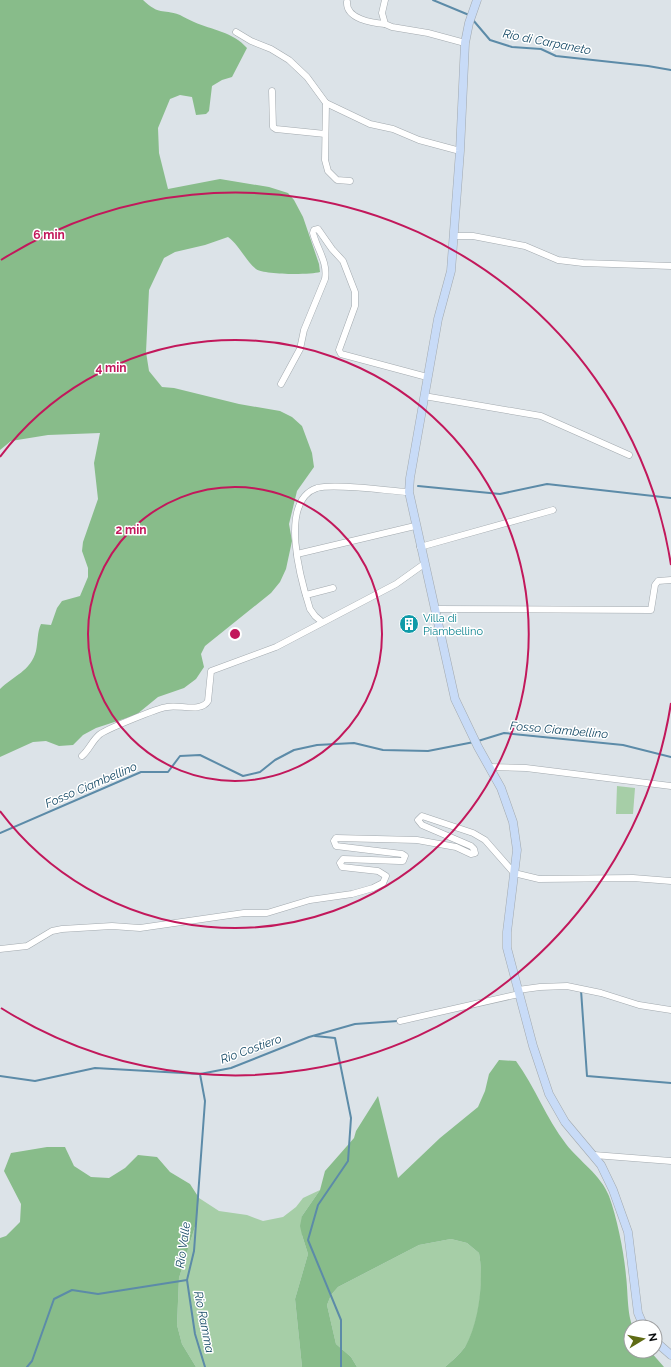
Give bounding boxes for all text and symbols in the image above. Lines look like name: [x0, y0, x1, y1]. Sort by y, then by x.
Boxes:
water label: Rio di Carpaneto: [502, 27, 593, 57]
text: 6 min: [33, 228, 65, 242]
text: 4 min: [95, 361, 127, 375]
text: 2 min: [115, 523, 147, 537]
place label: Villa di Piambellino: [423, 612, 483, 638]
building icon: Villa di Piambellino: [398, 613, 420, 635]
centre of rings: [228, 627, 242, 641]
water label: Fosso Ciambellino: [509, 719, 609, 741]
water label: Fosso Ciambellino: [43, 759, 139, 811]
water label: Rio Costiero: [219, 1031, 284, 1067]
water label: Rio Valle: [173, 1220, 193, 1269]
water label: Rio Ramma: [191, 1290, 217, 1354]
north arrow: [623, 1319, 663, 1359]
text: N: [645, 1332, 659, 1343]

